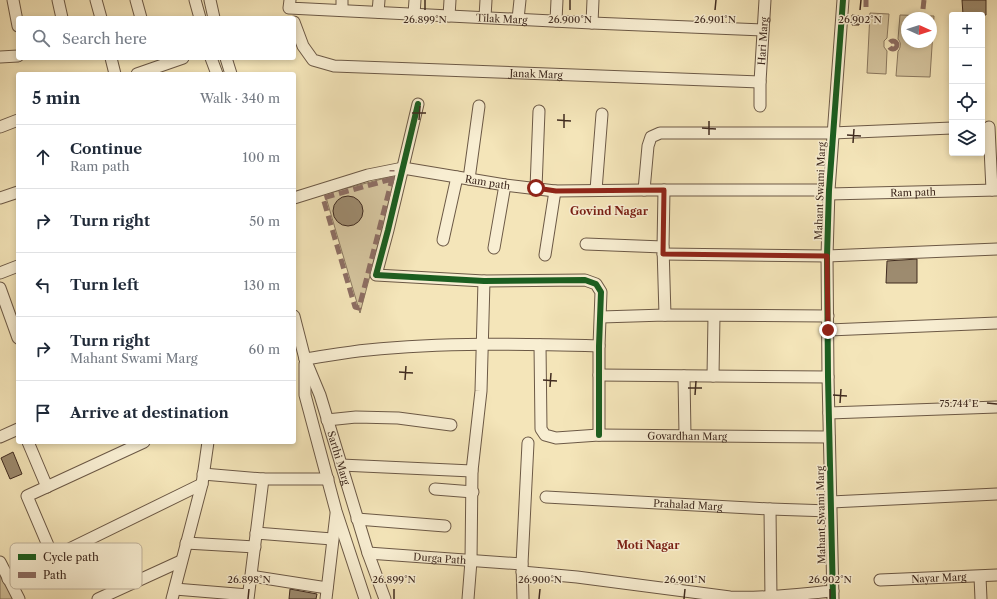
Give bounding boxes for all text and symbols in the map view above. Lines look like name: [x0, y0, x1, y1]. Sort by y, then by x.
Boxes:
street label: Tilak Marg: [476, 11, 529, 26]
north arrow: [901, 12, 937, 48]
map controls: [949, 12, 985, 156]
button: +: [949, 12, 985, 48]
text: 26.899°N: [403, 13, 447, 26]
text: 26.900°N: [548, 13, 592, 26]
text: 26.901°N: [694, 13, 736, 26]
text: 26.902°N: [838, 13, 882, 26]
search box: [16, 16, 296, 60]
street label: Hari Marg: [755, 16, 771, 66]
icon: search: [30, 27, 52, 49]
text: Search here: [62, 29, 147, 48]
button: −: [949, 48, 985, 84]
street label: Janak Marg: [507, 66, 564, 81]
button: locate: [949, 84, 985, 120]
text: 5 min: [32, 88, 80, 108]
text: Walk · 340 m: [200, 90, 280, 106]
button: layers: [949, 120, 985, 156]
text: Continue: [70, 139, 142, 158]
street label: Mahant Swami Marg: [812, 141, 828, 240]
icon: ahead: [32, 146, 54, 168]
text: 100 m: [242, 149, 280, 165]
text: Ram path: [70, 158, 130, 174]
street label: Ram path: [464, 172, 512, 192]
route start: [527, 179, 545, 197]
street label: Ram path: [890, 185, 937, 199]
district label: Govind Nagar: [570, 204, 649, 218]
icon: right: [32, 210, 54, 232]
text: Turn right: [70, 211, 150, 230]
text: 50 m: [249, 213, 280, 229]
icon: left: [32, 274, 54, 296]
text: Turn left: [70, 275, 139, 294]
text: 130 m: [244, 277, 280, 293]
route end: [819, 321, 837, 339]
text: Turn right: [70, 331, 150, 350]
icon: right: [32, 338, 54, 360]
text: 60 m: [249, 341, 280, 357]
text: Mahant Swami Marg: [70, 350, 198, 366]
text: 75.744°E: [939, 397, 979, 410]
icon: arrive: [32, 402, 54, 424]
text: Arrive at destination: [70, 403, 229, 422]
street label: Sarthi Marg: [325, 429, 354, 487]
street label: Govardhan Marg: [647, 429, 728, 443]
street label: Mahant Swami Marg: [814, 465, 828, 564]
street label: Prahalad Marg: [653, 496, 724, 513]
district label: Moti Nagar: [616, 538, 680, 552]
legend: [10, 543, 142, 589]
text: Cycle path: [43, 550, 99, 564]
street label: Durga Path: [413, 550, 467, 567]
text: Path: [43, 568, 67, 582]
street label: Nayar Marg: [911, 570, 967, 585]
text: 26.898°N: [227, 573, 271, 586]
text: 26.899°N: [372, 573, 416, 586]
text: 26.900°N: [518, 573, 562, 586]
text: 26.901°N: [664, 573, 706, 586]
text: 26.902°N: [808, 573, 852, 586]

